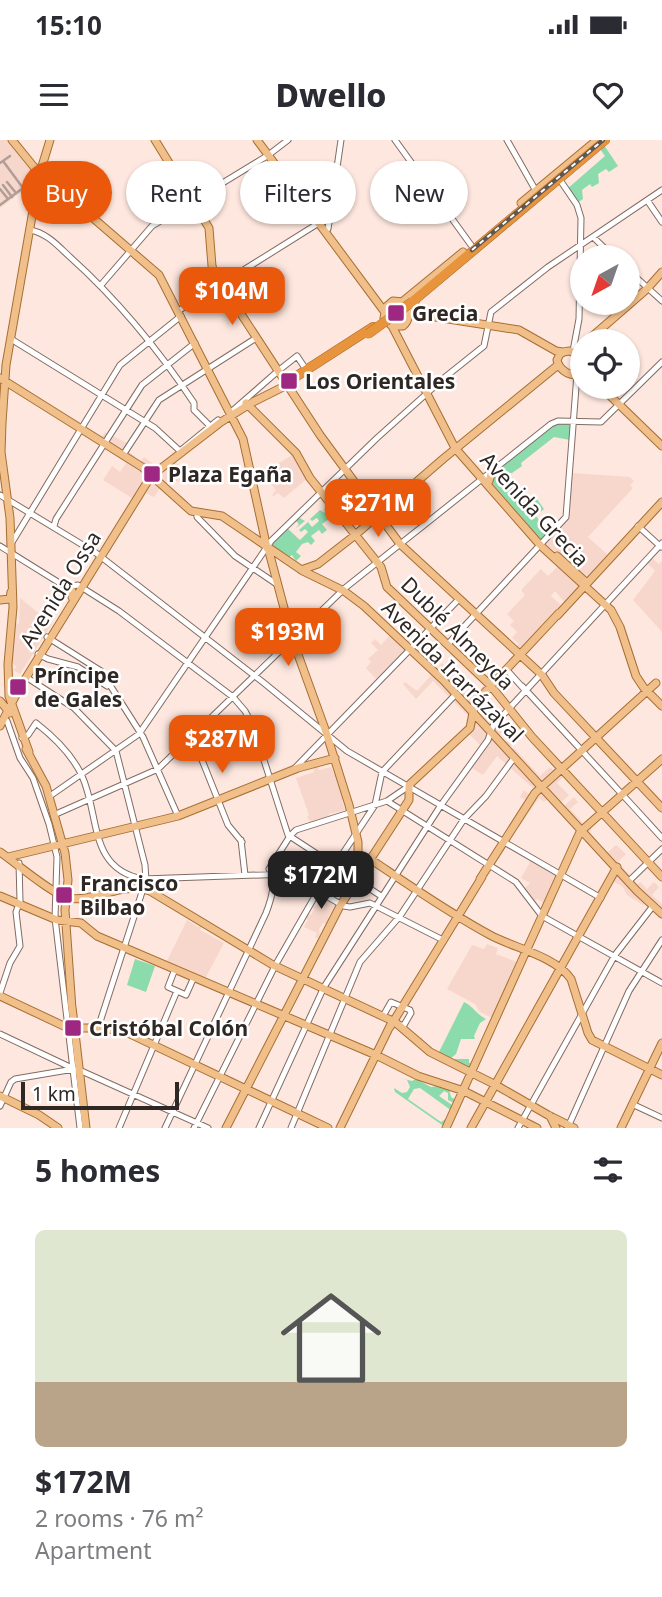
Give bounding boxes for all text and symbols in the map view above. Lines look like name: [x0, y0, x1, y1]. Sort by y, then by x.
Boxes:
text: 15:10: [35, 7, 102, 43]
text: Dwello: [275, 73, 387, 116]
icon: menu: [35, 76, 73, 114]
icon: heart: [589, 76, 627, 114]
chip: Buy: [21, 161, 112, 224]
chip: Rent: [126, 161, 226, 224]
chip: Filters: [240, 161, 356, 224]
chip: New: [370, 161, 468, 224]
north arrow: [570, 245, 640, 315]
map controls: [570, 245, 640, 399]
pin: $104M: [183, 268, 281, 327]
text: $104M: [195, 274, 269, 306]
place label: Grecia: [412, 299, 478, 327]
marker: Grecia: [386, 303, 406, 323]
button: locate: [570, 329, 640, 399]
place label: Los Orientales: [305, 367, 455, 395]
marker: Los Orientales: [279, 371, 299, 391]
street label: Avenida Grecia: [475, 446, 595, 572]
place label: Plaza Egaña: [168, 460, 292, 488]
marker: Plaza Egaña: [142, 464, 162, 484]
pin: $271M: [329, 480, 427, 539]
text: $271M: [341, 486, 415, 518]
street label: Avenida Ossa: [13, 525, 107, 653]
street label: Dublé Almeyda: [395, 570, 521, 696]
street label: Avenida Irarrázaval: [376, 594, 530, 748]
pin: $193M: [239, 608, 337, 668]
text: $193M: [251, 615, 325, 647]
place label: Príncipe de Gales: [34, 661, 122, 713]
marker: Príncipe de Gales: [8, 677, 28, 697]
pin: $287M: [173, 716, 271, 775]
text: $287M: [185, 722, 259, 754]
pin: $172M: [272, 852, 370, 911]
text: $172M: [284, 858, 358, 890]
place label: Francisco Bilbao: [80, 869, 178, 921]
marker: Francisco Bilbao: [54, 885, 74, 905]
place label: Cristóbal Colón: [89, 1014, 248, 1042]
marker: Cristóbal Colón: [63, 1018, 83, 1038]
scale bar: [21, 1079, 178, 1111]
text: 1 km: [32, 1081, 76, 1107]
text: 5 homes: [35, 1150, 160, 1191]
icon: filters: [589, 1151, 627, 1189]
icon: home: [268, 1275, 394, 1401]
text: $172M: [35, 1461, 132, 1502]
text: 2 rooms · 76 m²: [35, 1502, 204, 1534]
text: Apartment: [35, 1534, 152, 1566]

